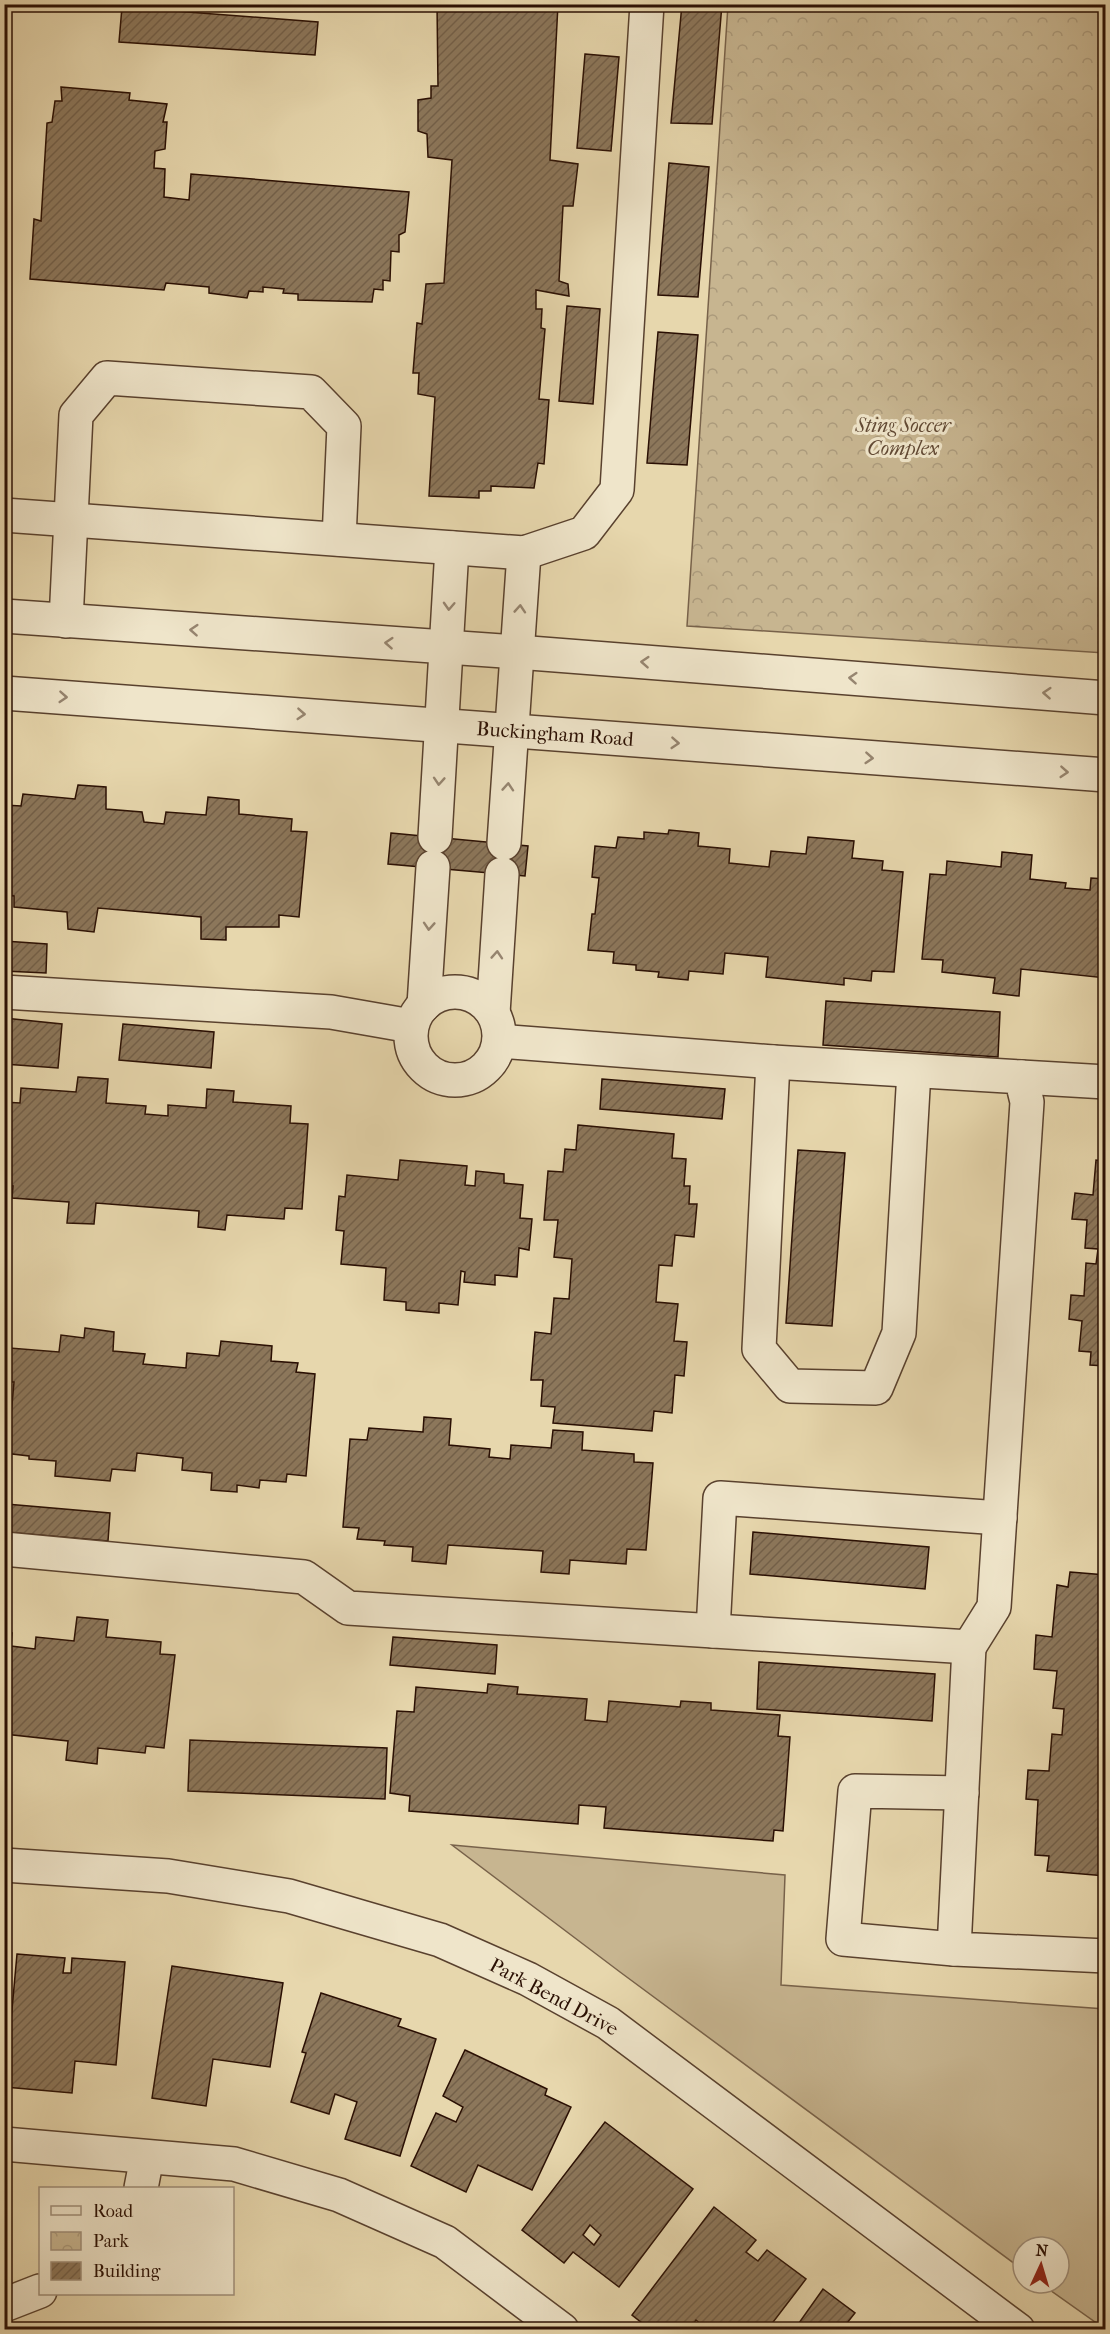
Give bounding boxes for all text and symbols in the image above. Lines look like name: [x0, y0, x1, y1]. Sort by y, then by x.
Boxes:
park label: Sting Soccer Complex: [854, 414, 953, 460]
one-way arrow: [443, 602, 456, 611]
one-way arrow: [513, 605, 526, 614]
one-way arrow: [190, 623, 199, 636]
one-way arrow: [384, 637, 393, 650]
one-way arrow: [640, 656, 649, 669]
one-way arrow: [848, 672, 857, 685]
one-way arrow: [1043, 687, 1052, 700]
one-way arrow: [58, 690, 67, 703]
one-way arrow: [296, 707, 305, 720]
street label: Buckingham Road: [476, 717, 635, 751]
one-way arrow: [670, 736, 679, 749]
one-way arrow: [865, 751, 874, 764]
one-way arrow: [1059, 765, 1068, 778]
one-way arrow: [433, 777, 446, 786]
one-way arrow: [502, 782, 515, 791]
one-way arrow: [423, 921, 436, 930]
one-way arrow: [490, 950, 503, 959]
street label: Park Bend Drive: [486, 1953, 622, 2041]
legend: [39, 2187, 234, 2295]
text: Road: [93, 2201, 133, 2222]
text: Park: [93, 2231, 130, 2252]
north arrow: [1011, 2235, 1071, 2295]
text: N: [1035, 2241, 1050, 2260]
text: Building: [93, 2261, 161, 2282]

